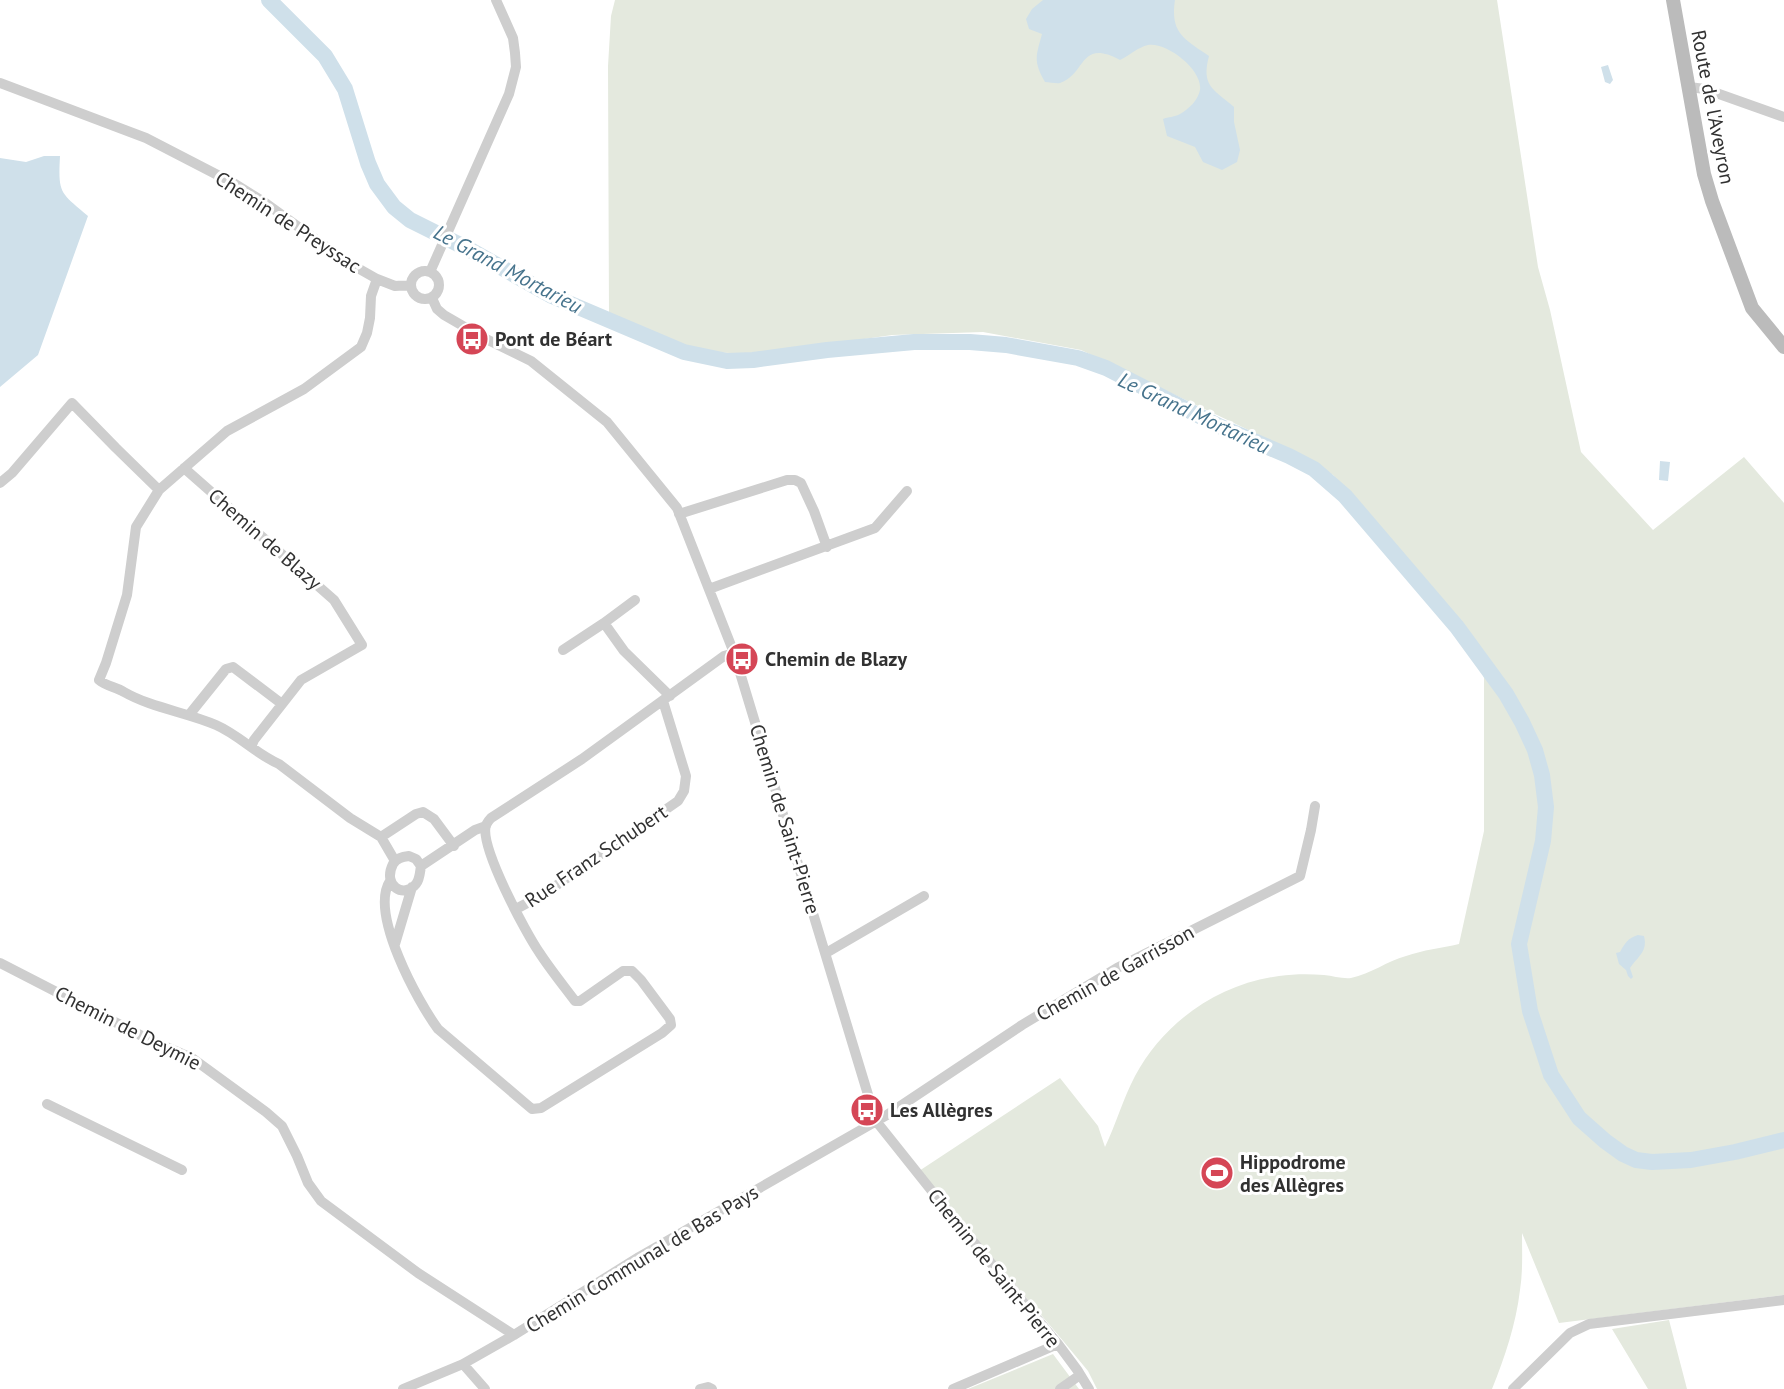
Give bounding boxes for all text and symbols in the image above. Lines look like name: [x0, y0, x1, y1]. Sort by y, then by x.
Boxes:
street label: Route de l'Aveyron: [1685, 28, 1741, 186]
street label: Chemin de Preyssac: [210, 165, 366, 279]
water label: Le Grand Mortarieu: [429, 219, 587, 320]
bus stop icon: Pont de Béart: [454, 321, 490, 357]
place label: Pont de Béart: [495, 326, 612, 352]
water label: Le Grand Mortarieu: [1114, 366, 1274, 460]
street label: Chemin de Blazy: [203, 483, 328, 596]
bus stop icon: Chemin de Blazy: [724, 641, 760, 677]
place label: Chemin de Blazy: [765, 646, 907, 672]
street label: Chemin de Saint-Pierre: [744, 721, 826, 917]
street label: Rue Franz Schubert: [520, 799, 672, 913]
street label: Chemin de Garrisson: [1032, 919, 1198, 1027]
street label: Chemin de Deymie: [51, 980, 205, 1076]
bus stop icon: Les Allègres: [849, 1092, 885, 1128]
place label: Les Allègres: [890, 1097, 993, 1123]
place label: Hippodrome des Allègres: [1240, 1149, 1346, 1198]
sports icon: Hippodrome des Allègres: [1199, 1155, 1235, 1191]
street label: Chemin Communal de Bas Pays: [521, 1179, 763, 1339]
street label: Chemin de Saint-Pierre: [922, 1183, 1066, 1353]

